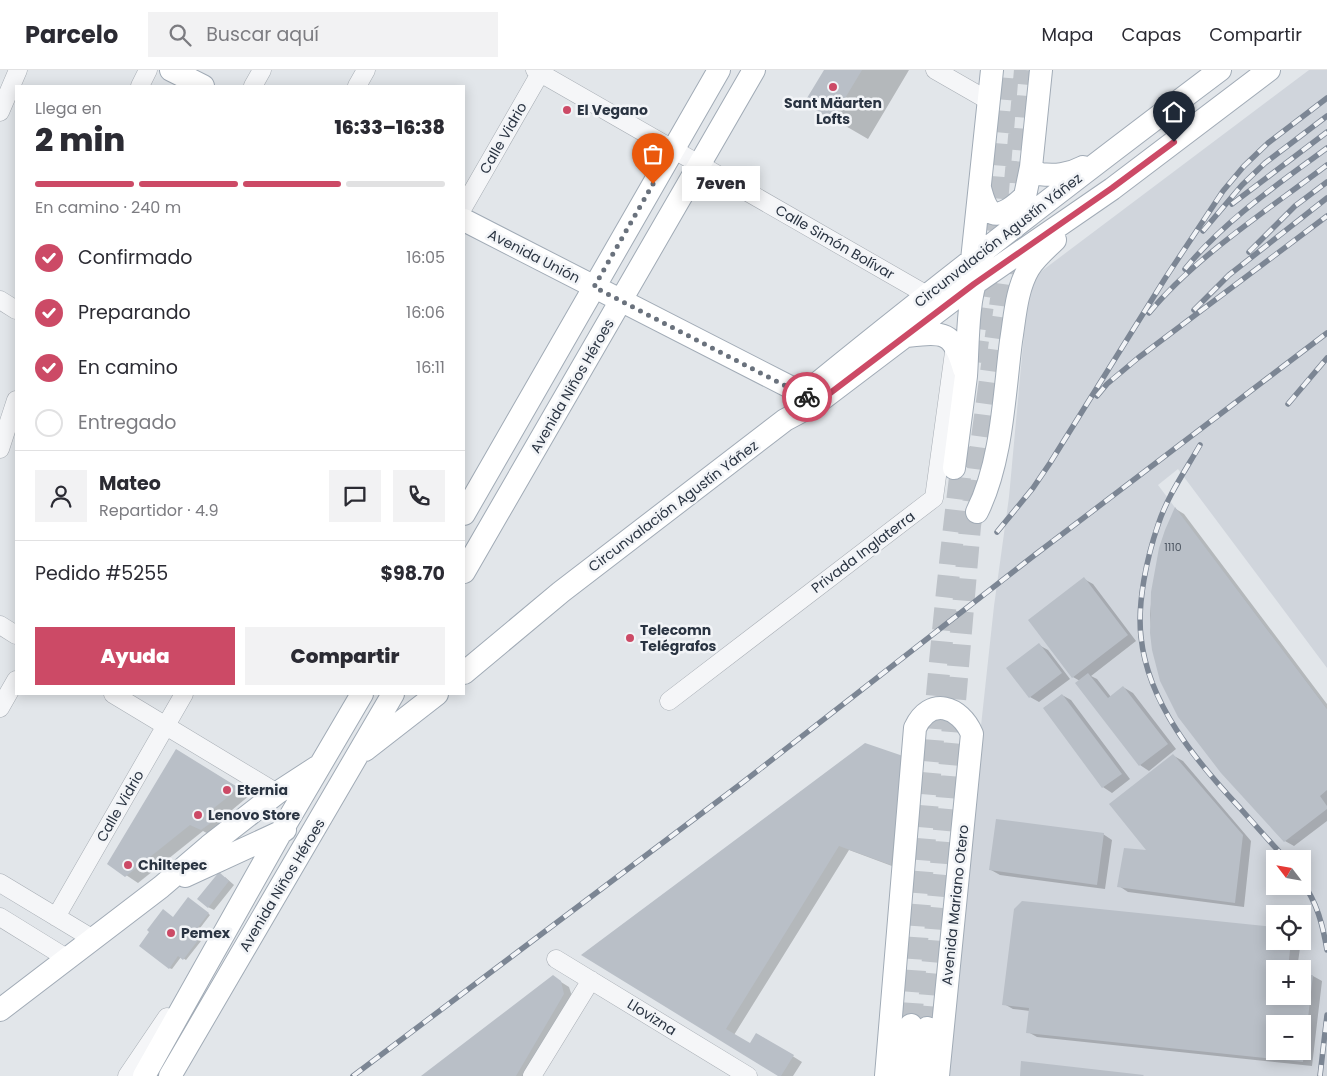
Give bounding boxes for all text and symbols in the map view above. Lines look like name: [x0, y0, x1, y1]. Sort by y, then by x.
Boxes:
search box: [148, 12, 498, 57]
text: Parcelo: [25, 18, 118, 51]
icon: search: [166, 21, 194, 49]
text: Buscar aquí: [206, 21, 319, 48]
text: Mapa: [1041, 22, 1094, 47]
text: Capas: [1122, 22, 1181, 47]
text: Compartir: [1209, 22, 1302, 47]
marker: Sant Mäarten Lofts: [827, 81, 839, 93]
pin: [1153, 91, 1195, 142]
place label: Sant Mäarten Lofts: [784, 93, 882, 129]
text: Llega en: [35, 97, 102, 120]
icon: home: [1160, 98, 1188, 126]
street label: Calle Vidrio: [474, 99, 532, 177]
place label: El Vegano: [577, 100, 648, 120]
marker: El Vegano: [561, 104, 573, 116]
text: 16:33–16:38: [334, 114, 445, 141]
text: 2 min: [35, 117, 125, 162]
pin: [632, 133, 674, 184]
icon: bag: [639, 140, 667, 168]
callout: 7even: [683, 166, 760, 202]
street label: Circunvalación Agustín Yáñez: [910, 168, 1086, 312]
text: 7even: [696, 172, 746, 195]
text: En camino · 240 m: [35, 196, 181, 219]
street label: Calle Simón Bolívar: [772, 200, 898, 284]
street label: Avenida Unión: [485, 224, 583, 288]
icon: check: [35, 244, 63, 272]
text: Confirmado: [78, 244, 192, 271]
text: 16:05: [406, 246, 445, 269]
icon: check: [35, 299, 63, 327]
text: Preparando: [78, 299, 191, 326]
text: 16:06: [406, 301, 445, 324]
street label: Avenida Niños Héroes: [525, 315, 619, 457]
icon: check: [35, 354, 63, 382]
text: En camino: [78, 354, 178, 381]
text: 16:11: [416, 356, 445, 379]
courier: [782, 372, 832, 422]
icon: bike: [793, 383, 821, 411]
text: Entregado: [78, 409, 176, 436]
street label: Circunvalación Agustín Yáñez: [584, 435, 762, 577]
button: person: [35, 470, 87, 522]
text: Mateo: [99, 470, 161, 497]
button: chat: [329, 470, 381, 522]
button: phone: [393, 470, 445, 522]
text: Repartidor · 4.9: [99, 499, 218, 522]
street label: Privada Inglaterra: [807, 506, 919, 598]
house number: 1110: [1164, 539, 1182, 555]
text: Pedido #5255: [35, 560, 168, 587]
text: $98.70: [381, 560, 445, 587]
place label: Telecomn Telégrafos: [640, 620, 717, 656]
button: Ayuda: [35, 627, 235, 685]
button: Compartir: [245, 627, 445, 685]
marker: Telecomn Telégrafos: [624, 632, 636, 644]
street label: Calle Vidrio: [91, 767, 149, 845]
place label: Eternia: [237, 780, 288, 800]
marker: Eternia: [221, 784, 233, 796]
place label: Lenovo Store: [208, 805, 301, 825]
marker: Lenovo Store: [192, 809, 204, 821]
street label: Avenida Niños Héroes: [234, 815, 330, 955]
street label: Avenida Mariano Otero: [937, 824, 973, 986]
north arrow: [1266, 850, 1311, 895]
map controls: [1266, 850, 1311, 1060]
place label: Chiltepec: [138, 855, 208, 875]
marker: Chiltepec: [122, 859, 134, 871]
button: locate: [1266, 905, 1311, 950]
place label: Pemex: [181, 923, 231, 943]
marker: Pemex: [165, 927, 177, 939]
button: +: [1266, 960, 1311, 1005]
street label: Llovizna: [624, 994, 680, 1040]
button: −: [1266, 1015, 1311, 1060]

